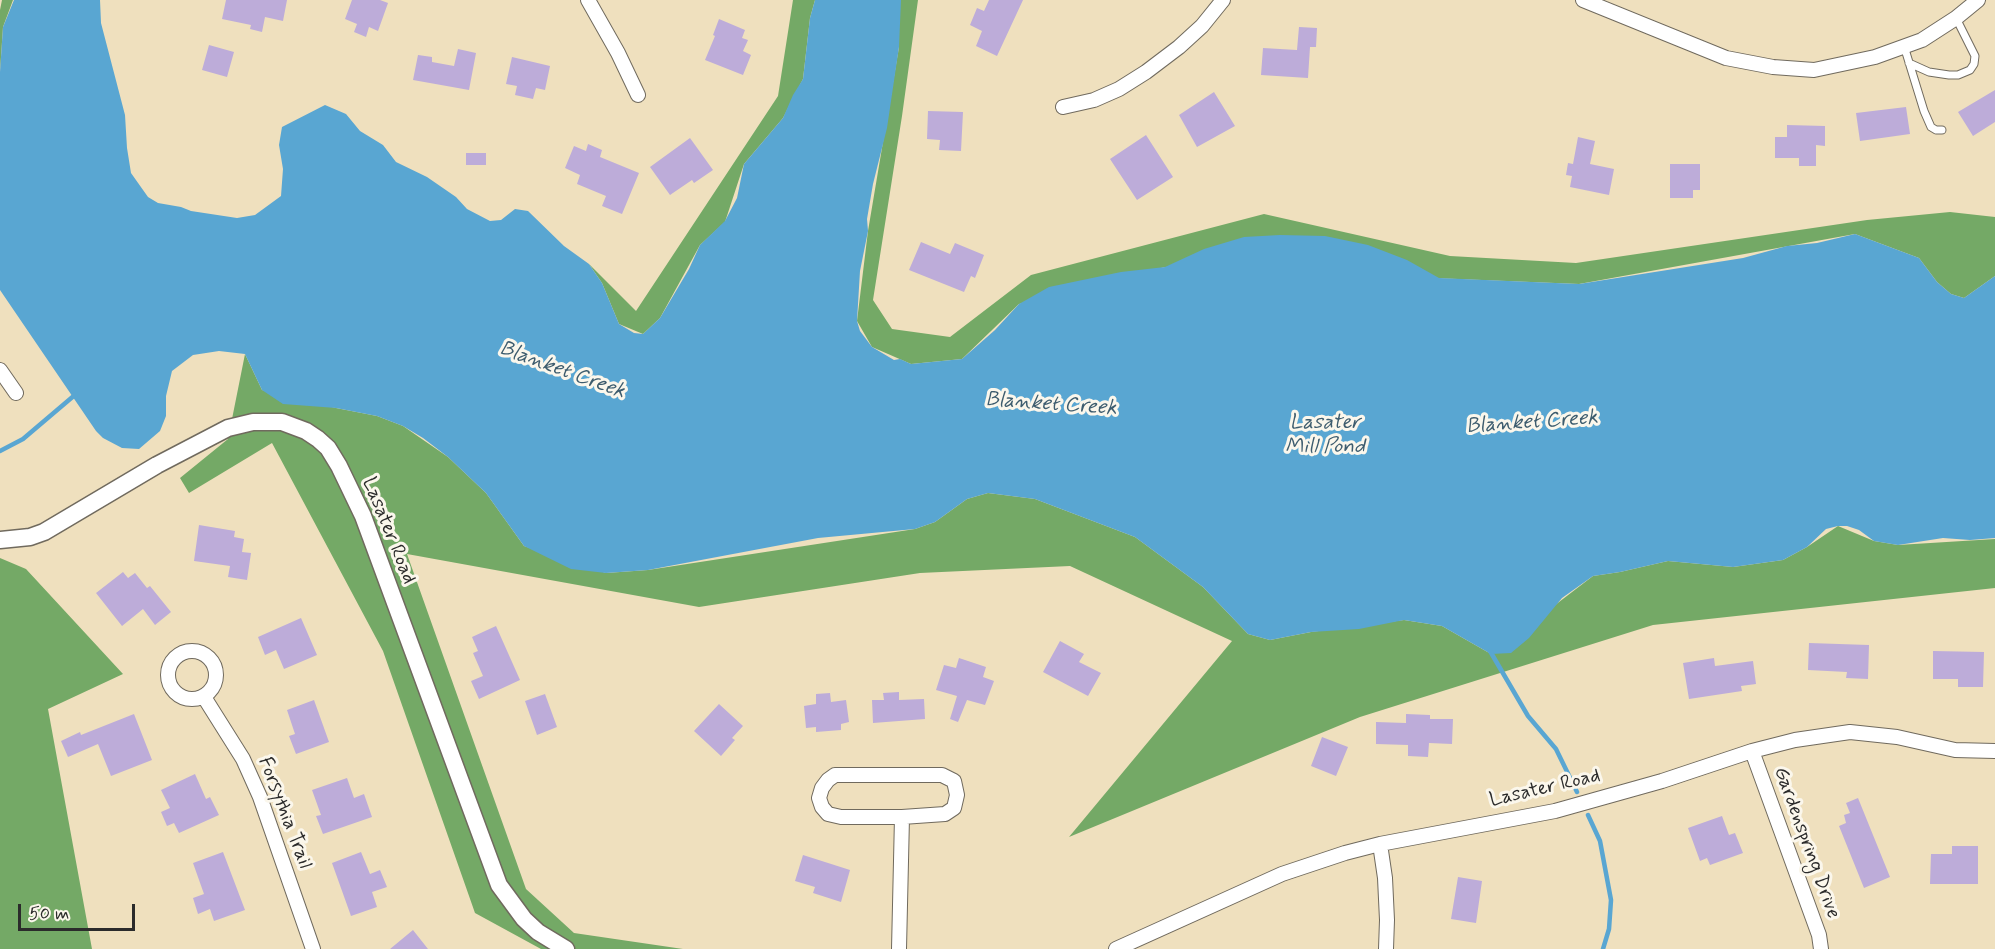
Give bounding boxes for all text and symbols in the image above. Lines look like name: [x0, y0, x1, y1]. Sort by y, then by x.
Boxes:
water label: Blanket Creek: [496, 337, 628, 405]
water label: Blanket Creek: [984, 388, 1118, 422]
water label: Blanket Creek: [1465, 406, 1599, 440]
water label: Lasater Mill Pond: [1285, 411, 1365, 461]
street label: Lasater Road: [356, 474, 420, 588]
street label: Forsythia Trail: [252, 754, 316, 872]
street label: Gardenspring Drive: [1767, 764, 1845, 922]
street label: Lasater Road: [1487, 765, 1603, 813]
scale bar: [21, 892, 138, 930]
text: 50 m: [29, 902, 69, 926]

